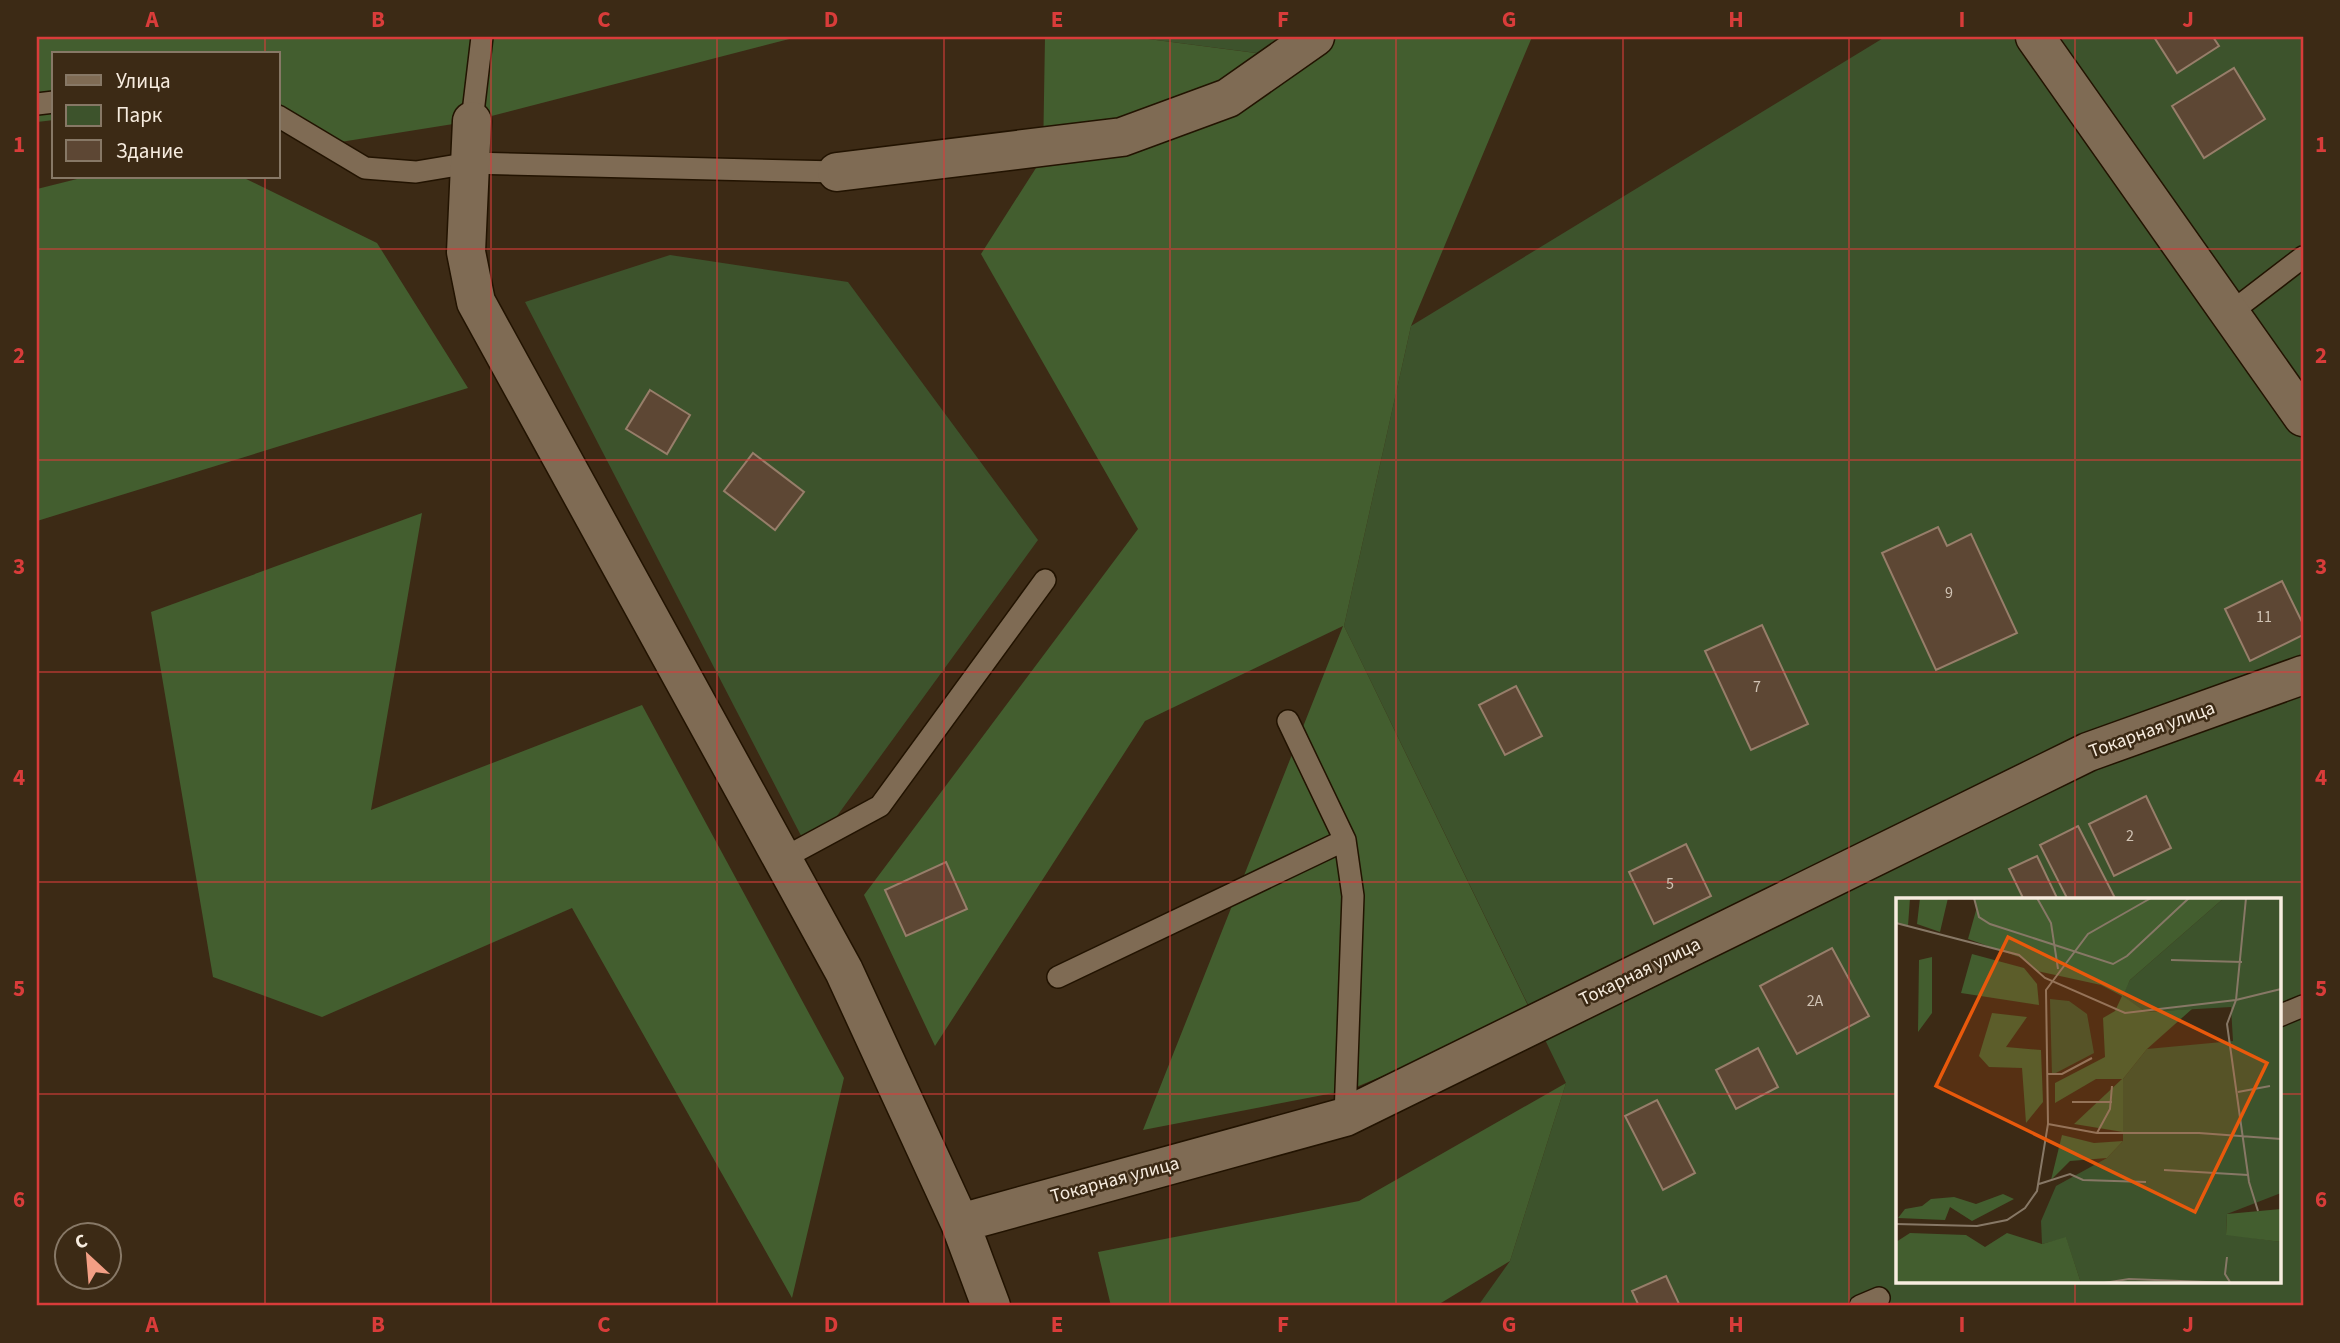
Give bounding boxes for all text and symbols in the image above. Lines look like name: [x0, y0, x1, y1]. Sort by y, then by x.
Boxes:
text: A: [144, 3, 159, 36]
text: B: [371, 3, 385, 36]
text: C: [597, 3, 611, 36]
text: D: [824, 3, 838, 36]
text: E: [1051, 3, 1063, 36]
text: F: [1277, 3, 1289, 36]
text: G: [1502, 3, 1516, 36]
text: H: [1728, 3, 1744, 36]
text: I: [1959, 3, 1965, 36]
text: J: [2182, 3, 2194, 36]
legend: [52, 52, 280, 178]
text: Улица: [116, 66, 171, 96]
text: Парк: [116, 100, 163, 130]
text: 1: [13, 128, 25, 161]
text: 1: [2315, 128, 2327, 161]
text: Здание: [116, 136, 184, 166]
text: 2: [13, 339, 25, 372]
text: 2: [2315, 339, 2327, 372]
text: 3: [13, 550, 25, 583]
text: 3: [2315, 550, 2327, 583]
house number: 9: [1945, 582, 1953, 604]
house number: 11: [2256, 606, 2272, 628]
house number: 7: [1753, 676, 1761, 698]
street label: Токарная улица: [2085, 695, 2219, 765]
text: 4: [13, 761, 25, 794]
text: 4: [2315, 761, 2327, 794]
house number: 2: [2126, 825, 2134, 847]
house number: 5: [1666, 873, 1674, 895]
inset map: [1896, 898, 2280, 1284]
street label: Токарная улица: [1575, 931, 1705, 1013]
text: 5: [13, 972, 25, 1005]
text: 5: [2315, 972, 2327, 1005]
house number: 2А: [1807, 990, 1824, 1012]
street label: Токарная улица: [1048, 1150, 1182, 1210]
text: 6: [13, 1183, 25, 1216]
text: 6: [2315, 1183, 2327, 1216]
north arrow: [52, 1220, 122, 1290]
text: С: [70, 1228, 92, 1257]
text: A: [144, 1308, 159, 1341]
text: B: [371, 1308, 385, 1341]
text: C: [597, 1308, 611, 1341]
text: D: [824, 1308, 838, 1341]
text: E: [1051, 1308, 1063, 1341]
text: F: [1277, 1308, 1289, 1341]
text: G: [1502, 1308, 1516, 1341]
text: H: [1728, 1308, 1744, 1341]
text: I: [1959, 1308, 1965, 1341]
text: J: [2182, 1308, 2194, 1341]

